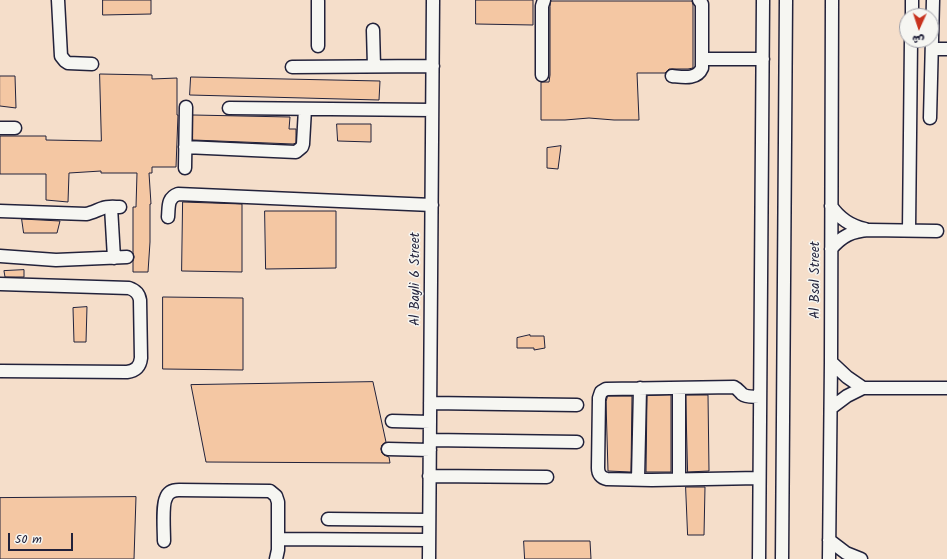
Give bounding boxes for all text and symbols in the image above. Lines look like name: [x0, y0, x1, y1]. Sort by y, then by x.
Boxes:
north arrow: [899, 8, 939, 48]
text: ش: [912, 30, 925, 48]
street label: Al Bayli 6 Street: [409, 232, 425, 326]
street label: Al Bsal Street: [809, 241, 825, 319]
scale bar: [10, 525, 75, 551]
text: 50 m: [15, 530, 42, 549]

